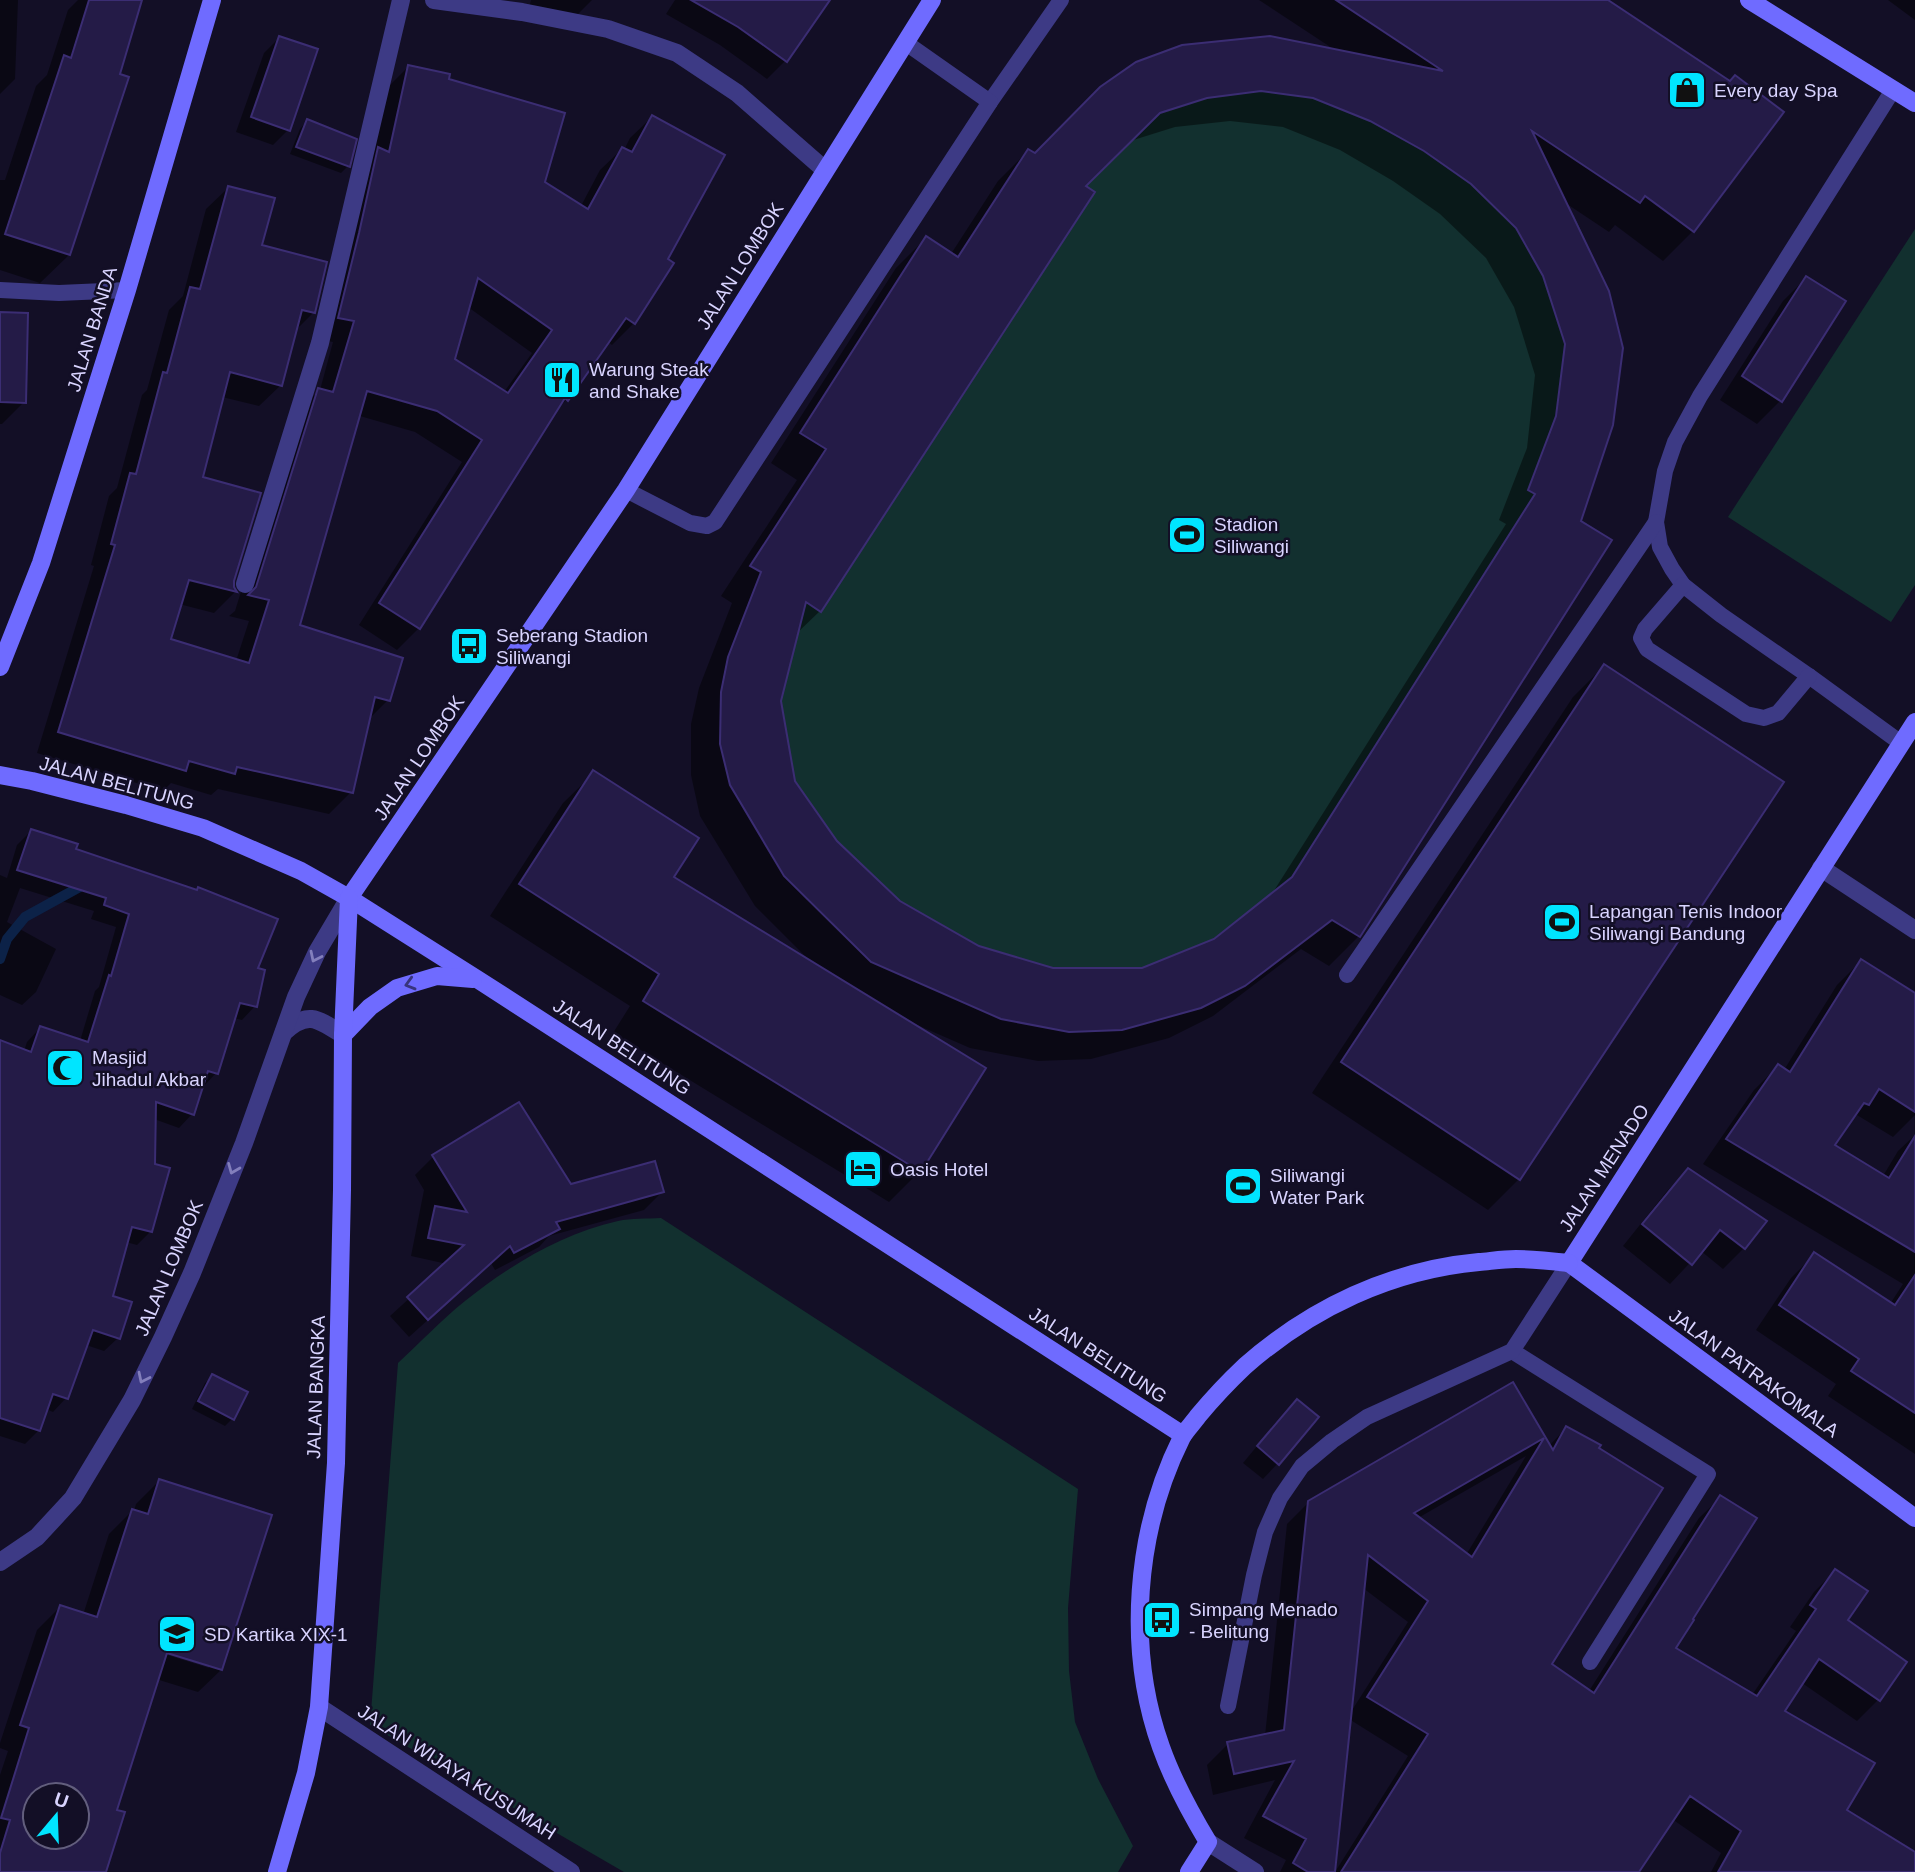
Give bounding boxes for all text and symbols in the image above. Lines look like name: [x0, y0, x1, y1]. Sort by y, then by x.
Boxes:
shop icon: Every day Spa: [1666, 69, 1708, 111]
place label: Every day Spa: [1714, 80, 1838, 101]
street label: JALAN LOMBOK: [692, 198, 788, 333]
street label: JALAN BANDA: [63, 264, 121, 394]
restaurant icon: Warung Steak and Shake: [541, 359, 583, 401]
place label: Warung Steak and Shake: [589, 359, 709, 402]
sports icon: Stadion Siliwangi: [1166, 514, 1208, 556]
place label: Stadion Siliwangi: [1214, 514, 1289, 557]
bus stop icon: Seberang Stadion Siliwangi: [448, 625, 490, 667]
place label: Seberang Stadion Siliwangi: [496, 625, 648, 668]
street label: JALAN LOMBOK: [370, 691, 469, 824]
street label: JALAN BELITUNG: [37, 752, 197, 814]
sports icon: Lapangan Tenis Indoor Siliwangi Bandung: [1541, 901, 1583, 943]
place label: Lapangan Tenis Indoor Siliwangi Bandung: [1589, 901, 1783, 944]
one-way arrow: [309, 950, 323, 962]
one-way arrow: [404, 976, 416, 990]
street label: JALAN BELITUNG: [549, 995, 695, 1099]
mosque icon: Masjid Jihadul Akbar: [44, 1047, 86, 1089]
place label: Masjid Jihadul Akbar: [92, 1047, 207, 1090]
street label: JALAN MENADO: [1555, 1100, 1653, 1236]
hotel icon: Oasis Hotel: [842, 1148, 884, 1190]
place label: Oasis Hotel: [890, 1159, 988, 1180]
one-way arrow: [228, 1163, 242, 1175]
sports icon: Siliwangi Water Park: [1222, 1165, 1264, 1207]
place label: Siliwangi Water Park: [1270, 1165, 1365, 1208]
street label: JALAN LOMBOK: [131, 1197, 207, 1339]
street label: JALAN BELITUNG: [1025, 1303, 1171, 1407]
street label: JALAN PATRAKOMALA: [1665, 1305, 1843, 1442]
street label: JALAN BANGKA: [303, 1315, 329, 1459]
one-way arrow: [137, 1371, 151, 1383]
bus stop icon: Simpang Menado - Belitung: [1141, 1599, 1183, 1641]
place label: Simpang Menado - Belitung: [1189, 1599, 1338, 1642]
school or university icon: SD Kartika XIX-1: [156, 1613, 198, 1655]
place label: SD Kartika XIX-1: [204, 1624, 348, 1645]
street label: JALAN WIJAYA KUSUMAH: [354, 1700, 560, 1844]
north arrow: [21, 1781, 91, 1851]
text: U: [51, 1788, 71, 1813]

